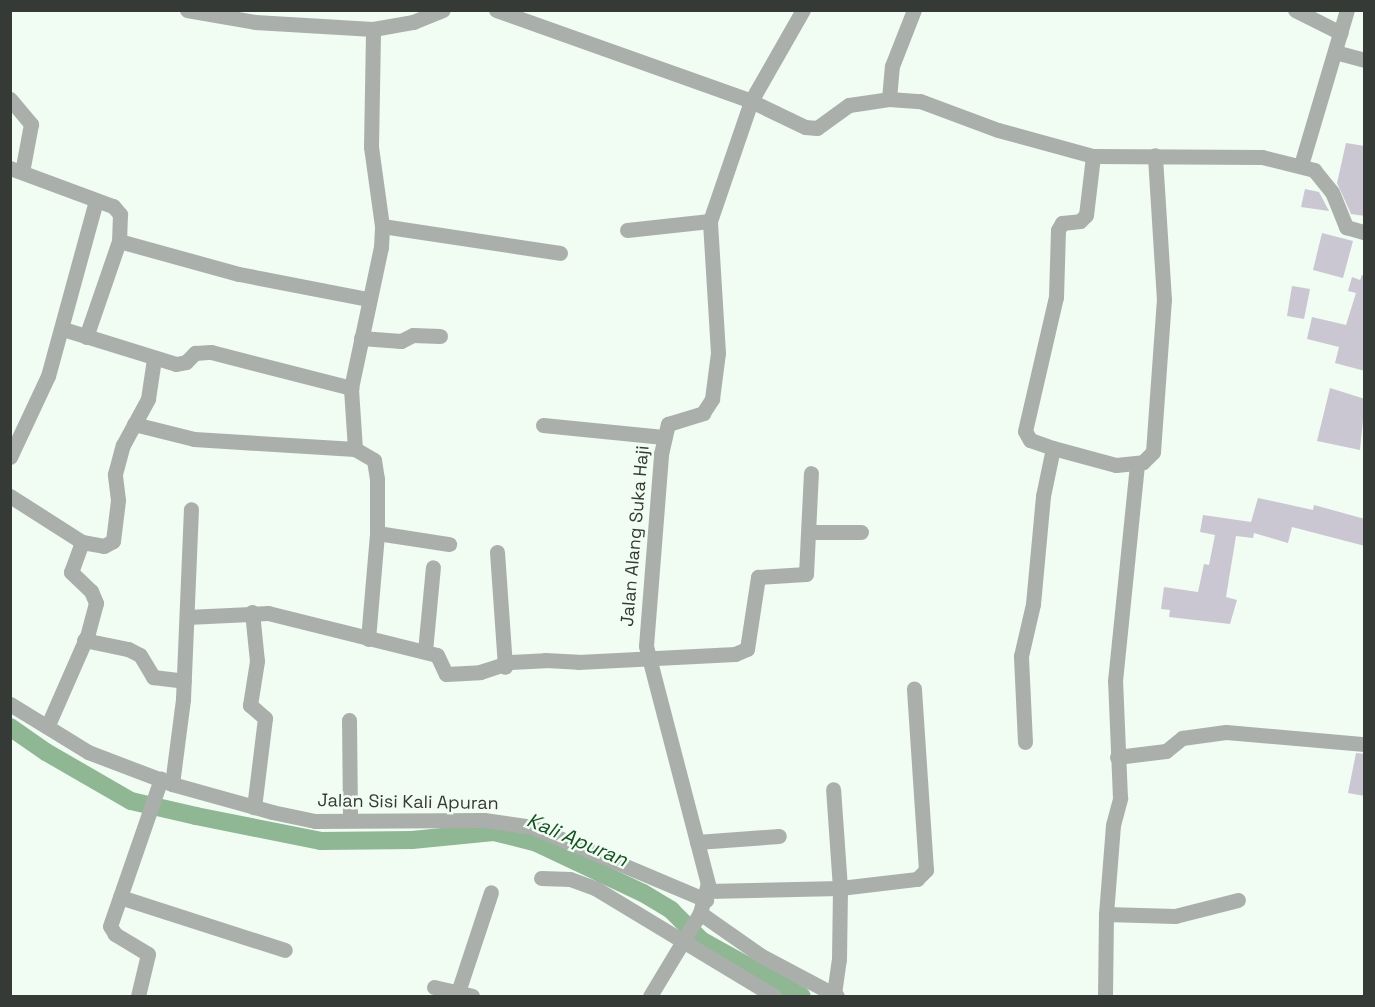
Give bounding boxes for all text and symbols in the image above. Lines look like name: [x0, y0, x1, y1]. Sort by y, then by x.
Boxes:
street label: Jalan Alang Suka Haji: [616, 444, 654, 628]
street label: Jalan Sisi Kali Apuran: [317, 790, 499, 814]
water label: Kali Apuran: [523, 808, 631, 872]

